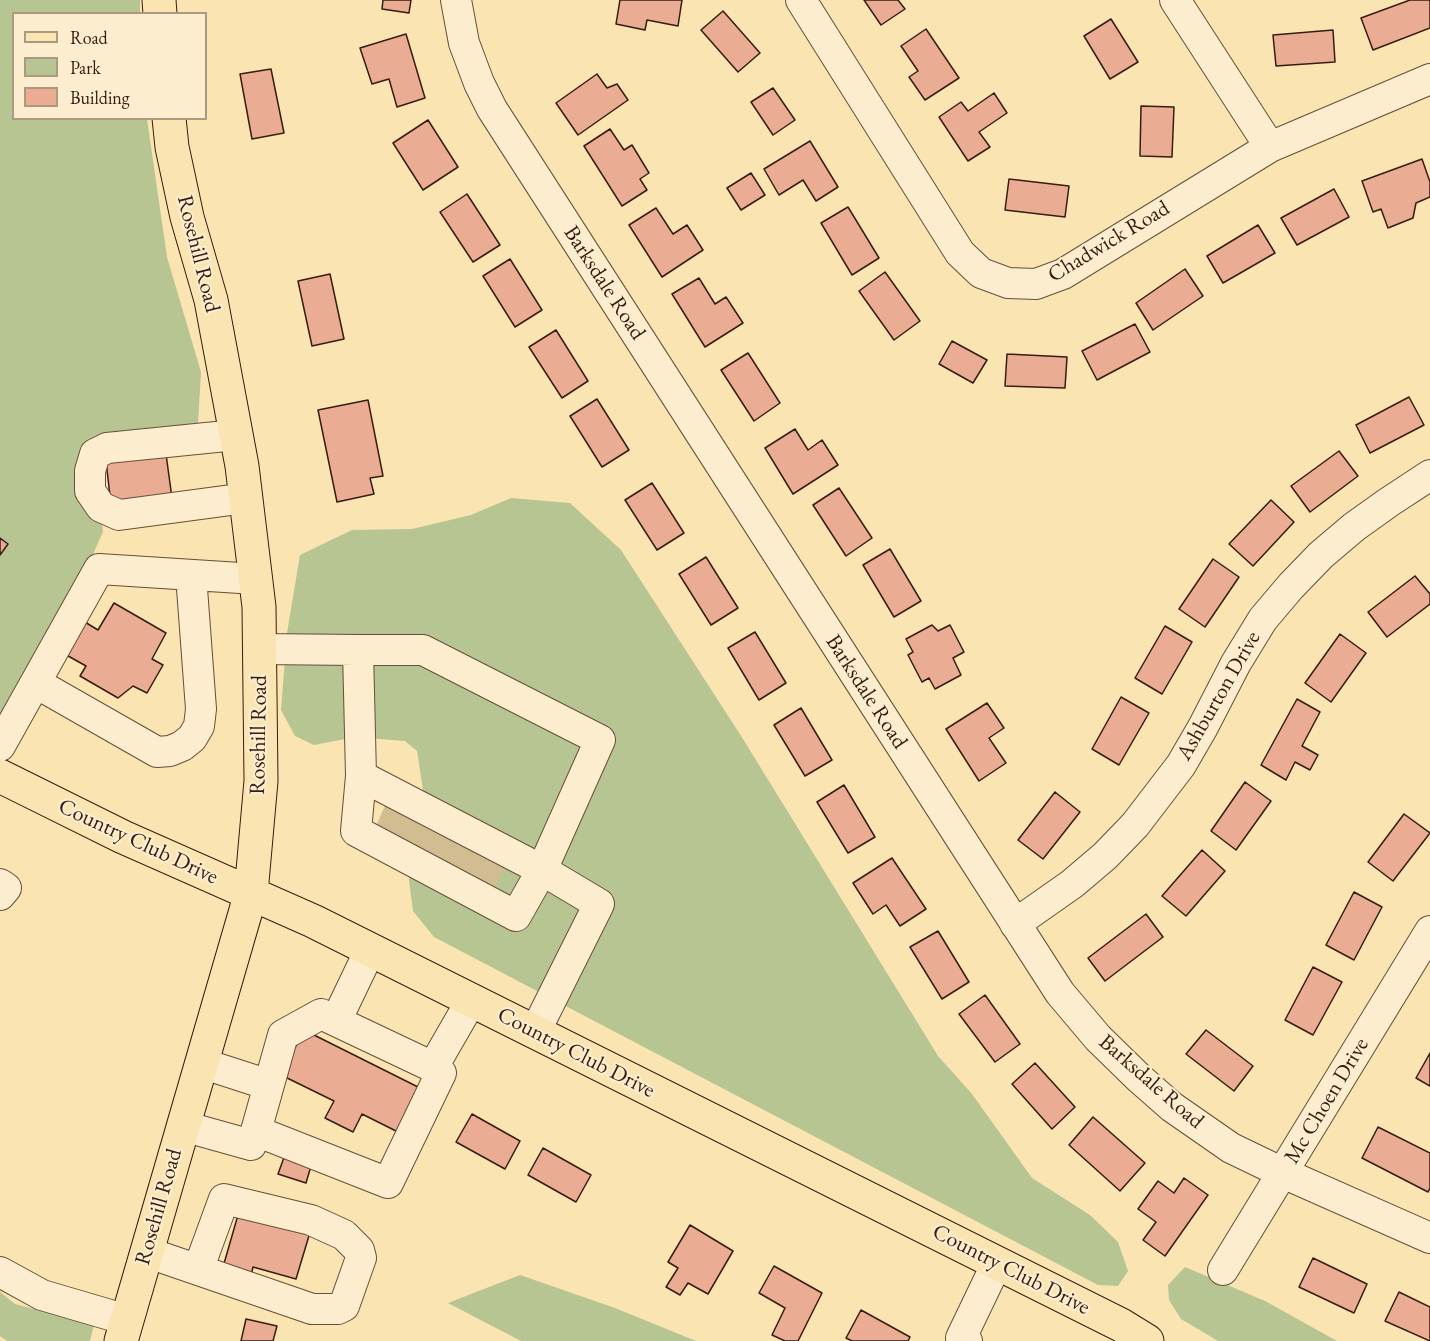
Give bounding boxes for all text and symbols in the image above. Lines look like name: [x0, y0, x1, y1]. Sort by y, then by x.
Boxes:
legend: [12, 12, 207, 120]
text: Road: [70, 26, 108, 49]
text: Park: [70, 56, 101, 79]
text: Building: [70, 86, 130, 109]
street label: Rosehill Road: [171, 193, 225, 315]
street label: Chadwick Road: [1043, 195, 1175, 289]
street label: Barksdale Road: [557, 221, 651, 345]
street label: Ashburton Drive: [1171, 627, 1267, 765]
street label: Barksdale Road: [819, 630, 913, 754]
street label: Rosehill Road: [245, 675, 273, 795]
street label: Country Club Drive: [54, 793, 222, 891]
street label: Country Club Drive: [493, 1002, 659, 1104]
street label: Barksdale Road: [1093, 1029, 1209, 1135]
street label: Mc Choen Drive: [1279, 1033, 1375, 1169]
street label: Rosehill Road: [130, 1146, 188, 1268]
street label: Country Club Drive: [928, 1219, 1094, 1321]

